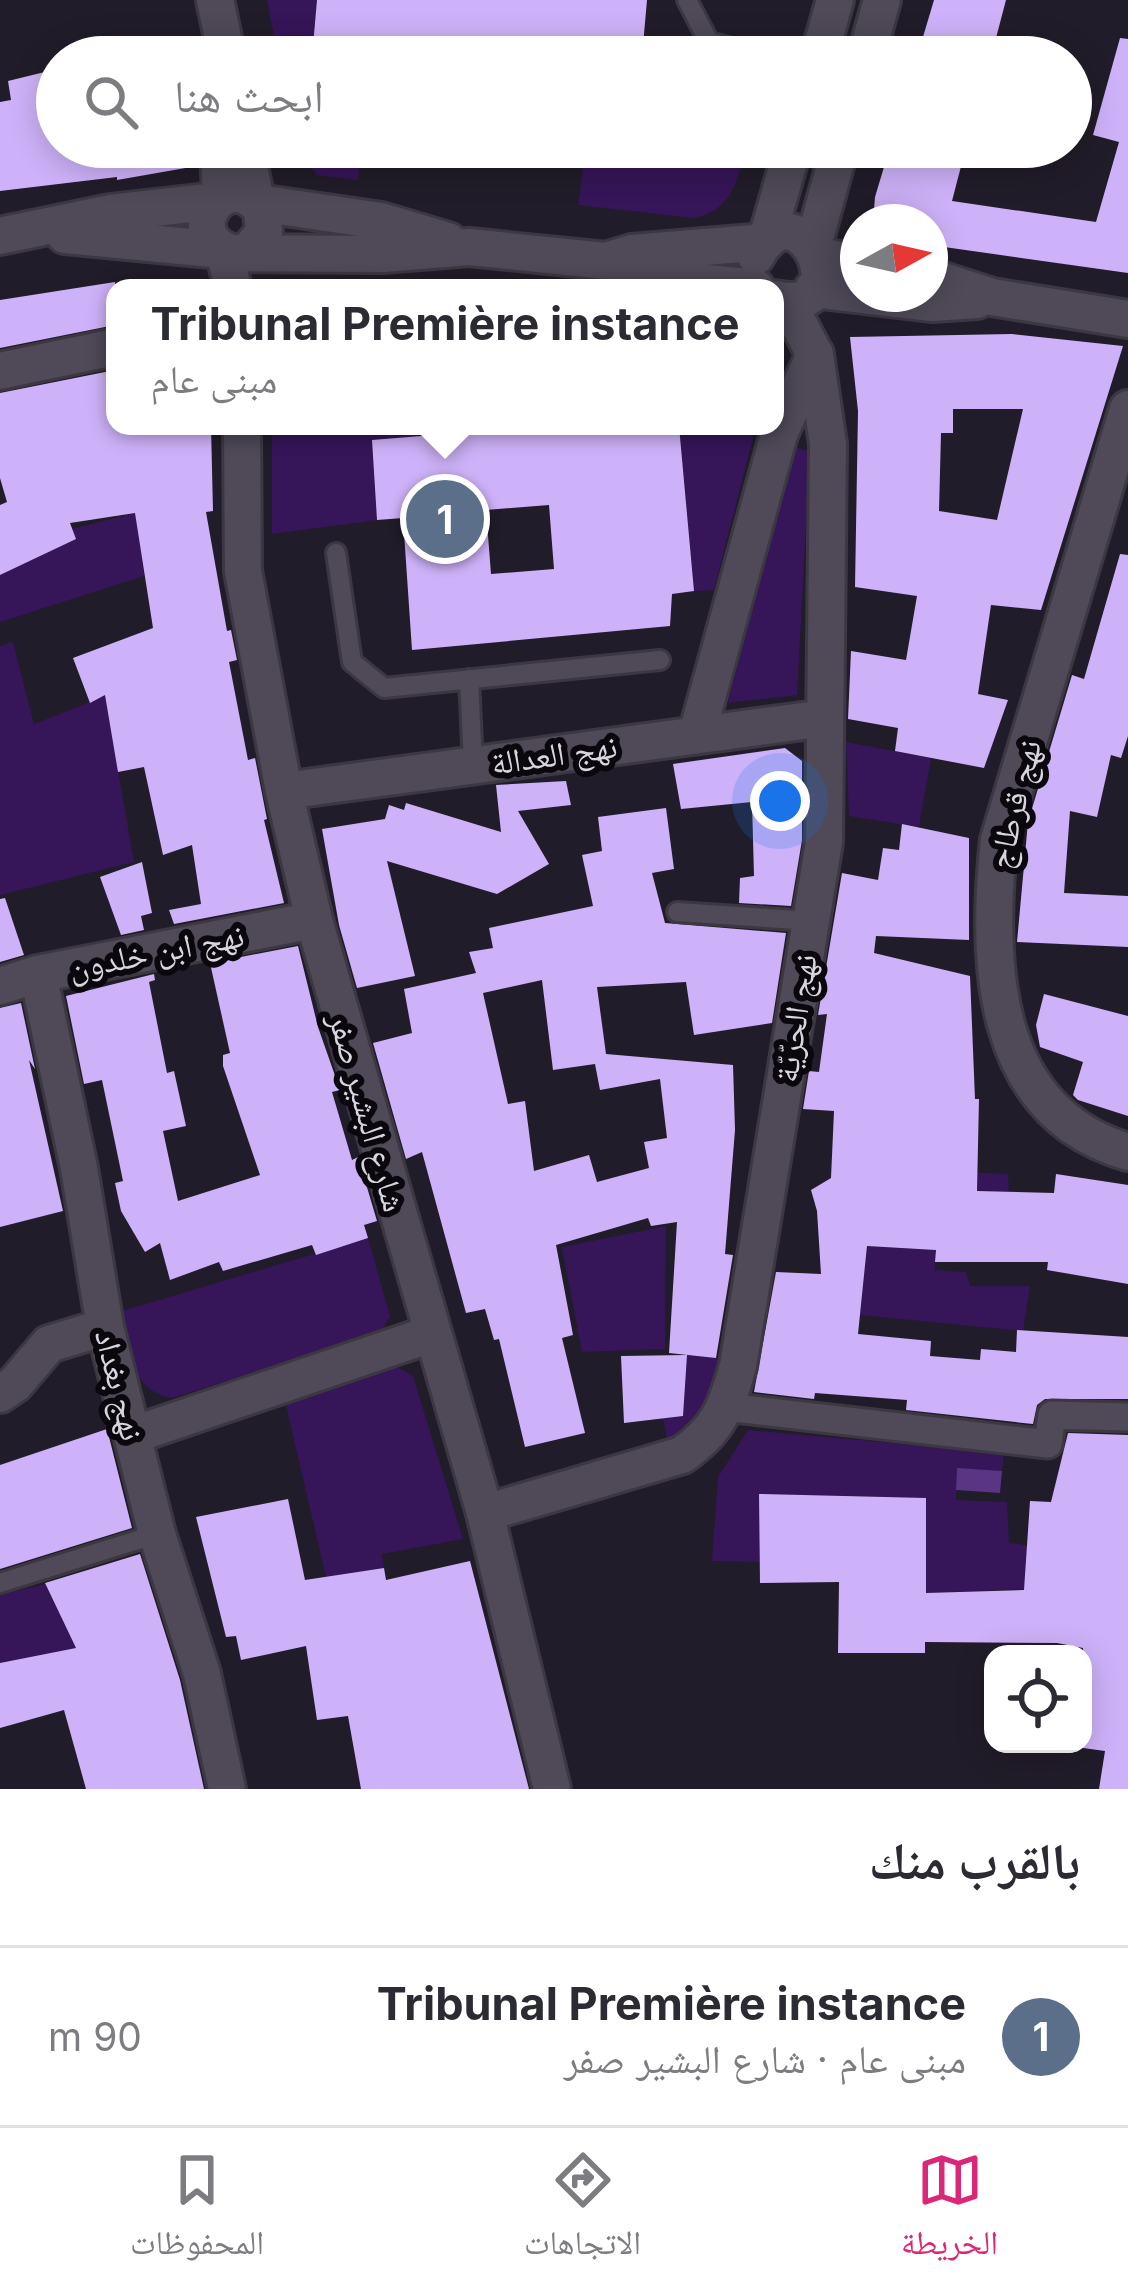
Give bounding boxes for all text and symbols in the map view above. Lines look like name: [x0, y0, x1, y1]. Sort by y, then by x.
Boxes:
search box: [36, 36, 1092, 168]
text: ابحث هنا: [174, 68, 324, 123]
icon: search: [78, 69, 144, 135]
north arrow: [840, 204, 948, 312]
popup: [106, 279, 784, 435]
text: Tribunal Première instance: [150, 296, 740, 351]
text: مبنى عام: [150, 355, 277, 402]
pin: 1: [406, 474, 484, 564]
street label: نهج العدالة: [488, 725, 620, 785]
street label: نهج قرطاج: [979, 736, 1051, 873]
your location: [750, 771, 810, 831]
street label: نهج ابن خلدون: [65, 914, 248, 990]
street label: نهج الحرّيّة: [765, 951, 827, 1085]
street label: شارع البشير صفر: [319, 1007, 415, 1216]
street label: نهج بغداد: [85, 1325, 153, 1445]
map controls: [984, 1645, 1092, 1753]
button: locate: [984, 1645, 1092, 1753]
text: بالقرب منك: [869, 1830, 1080, 1891]
text: Tribunal Première instance: [377, 1976, 966, 2031]
text: 90 m: [48, 2013, 142, 2060]
text: 1: [1033, 2013, 1049, 2060]
text: مبنى عام · شارع البشير صفر: [564, 2035, 966, 2082]
tab: المحفوظات: [130, 2147, 264, 2275]
tab: الاتجاهات: [524, 2147, 641, 2275]
tab: الخريطة: [901, 2147, 998, 2275]

